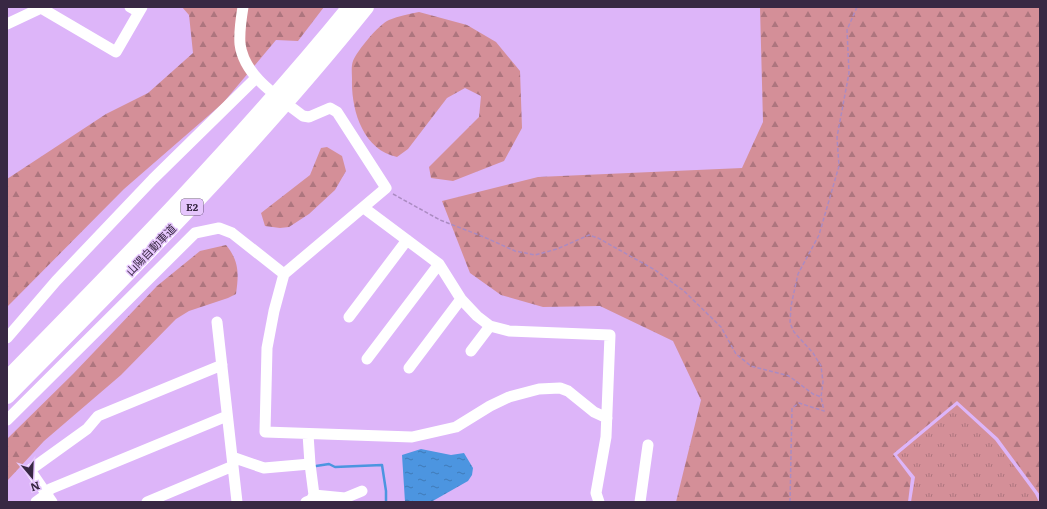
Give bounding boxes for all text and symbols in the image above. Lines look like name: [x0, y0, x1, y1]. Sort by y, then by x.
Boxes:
road number: E2: [181, 199, 203, 215]
street label: 山陽自動車道: [122, 220, 179, 279]
north arrow: [12, 457, 52, 497]
text: N: [29, 478, 43, 496]

